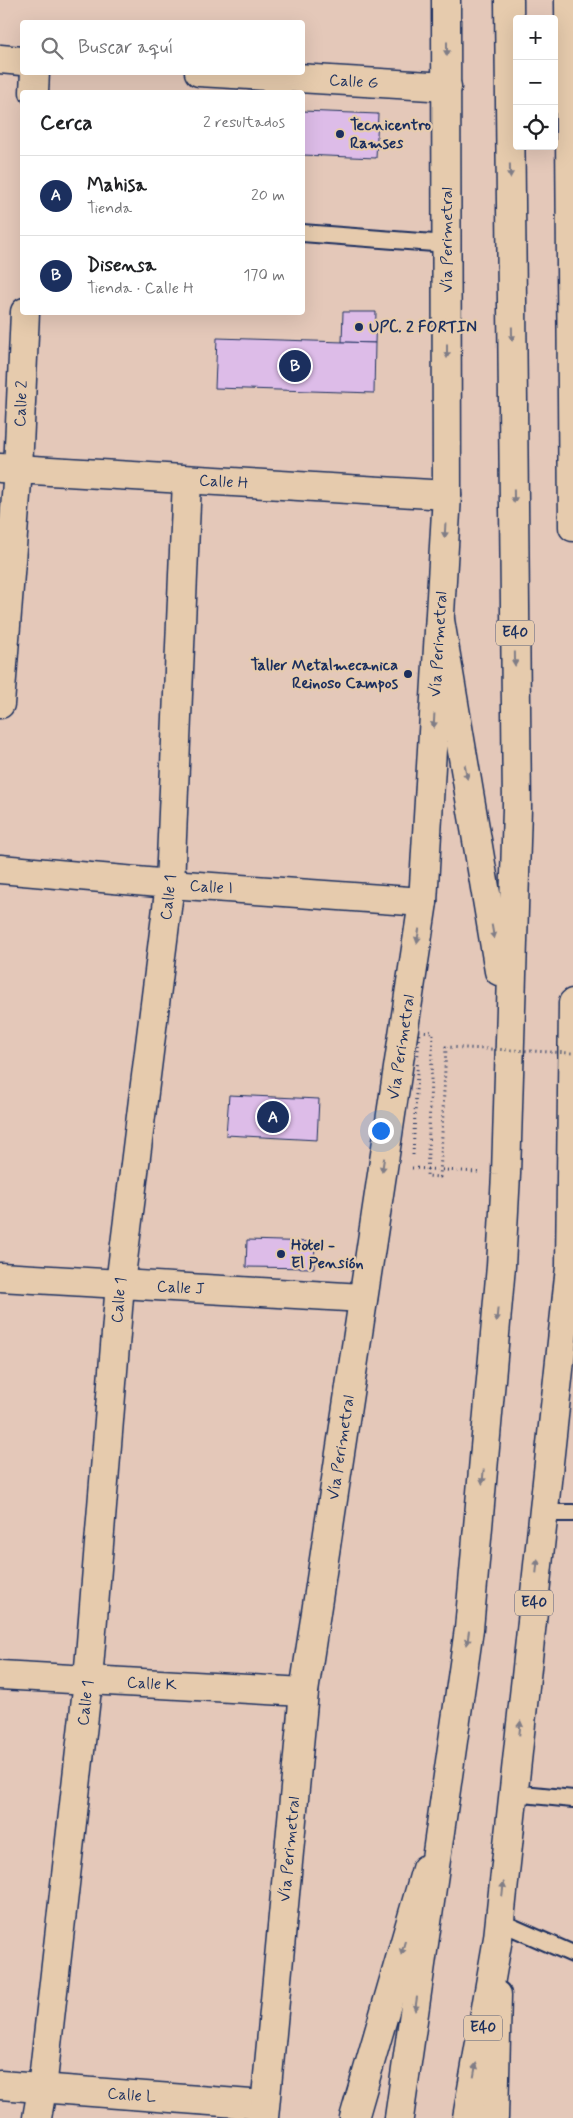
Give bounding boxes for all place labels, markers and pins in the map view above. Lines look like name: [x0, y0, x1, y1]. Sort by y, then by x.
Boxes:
place label: Tecnicentro Ramses: [350, 115, 431, 154]
marker: Tecnicentro Ramses: [334, 128, 346, 140]
place label: UPC. 2 FORTIN: [369, 317, 477, 338]
marker: UPC. 2 FORTIN: [353, 321, 365, 333]
pin: B: [279, 347, 311, 385]
place label: Taller Metalmecanica Reinoso Campos: [251, 655, 399, 694]
marker: Taller Metalmecanica Reinoso Campos: [402, 668, 414, 680]
pin: A: [257, 1098, 289, 1136]
place label: Hotel - El Pensión: [291, 1235, 364, 1274]
marker: Hotel - El Pensión: [275, 1248, 287, 1260]

